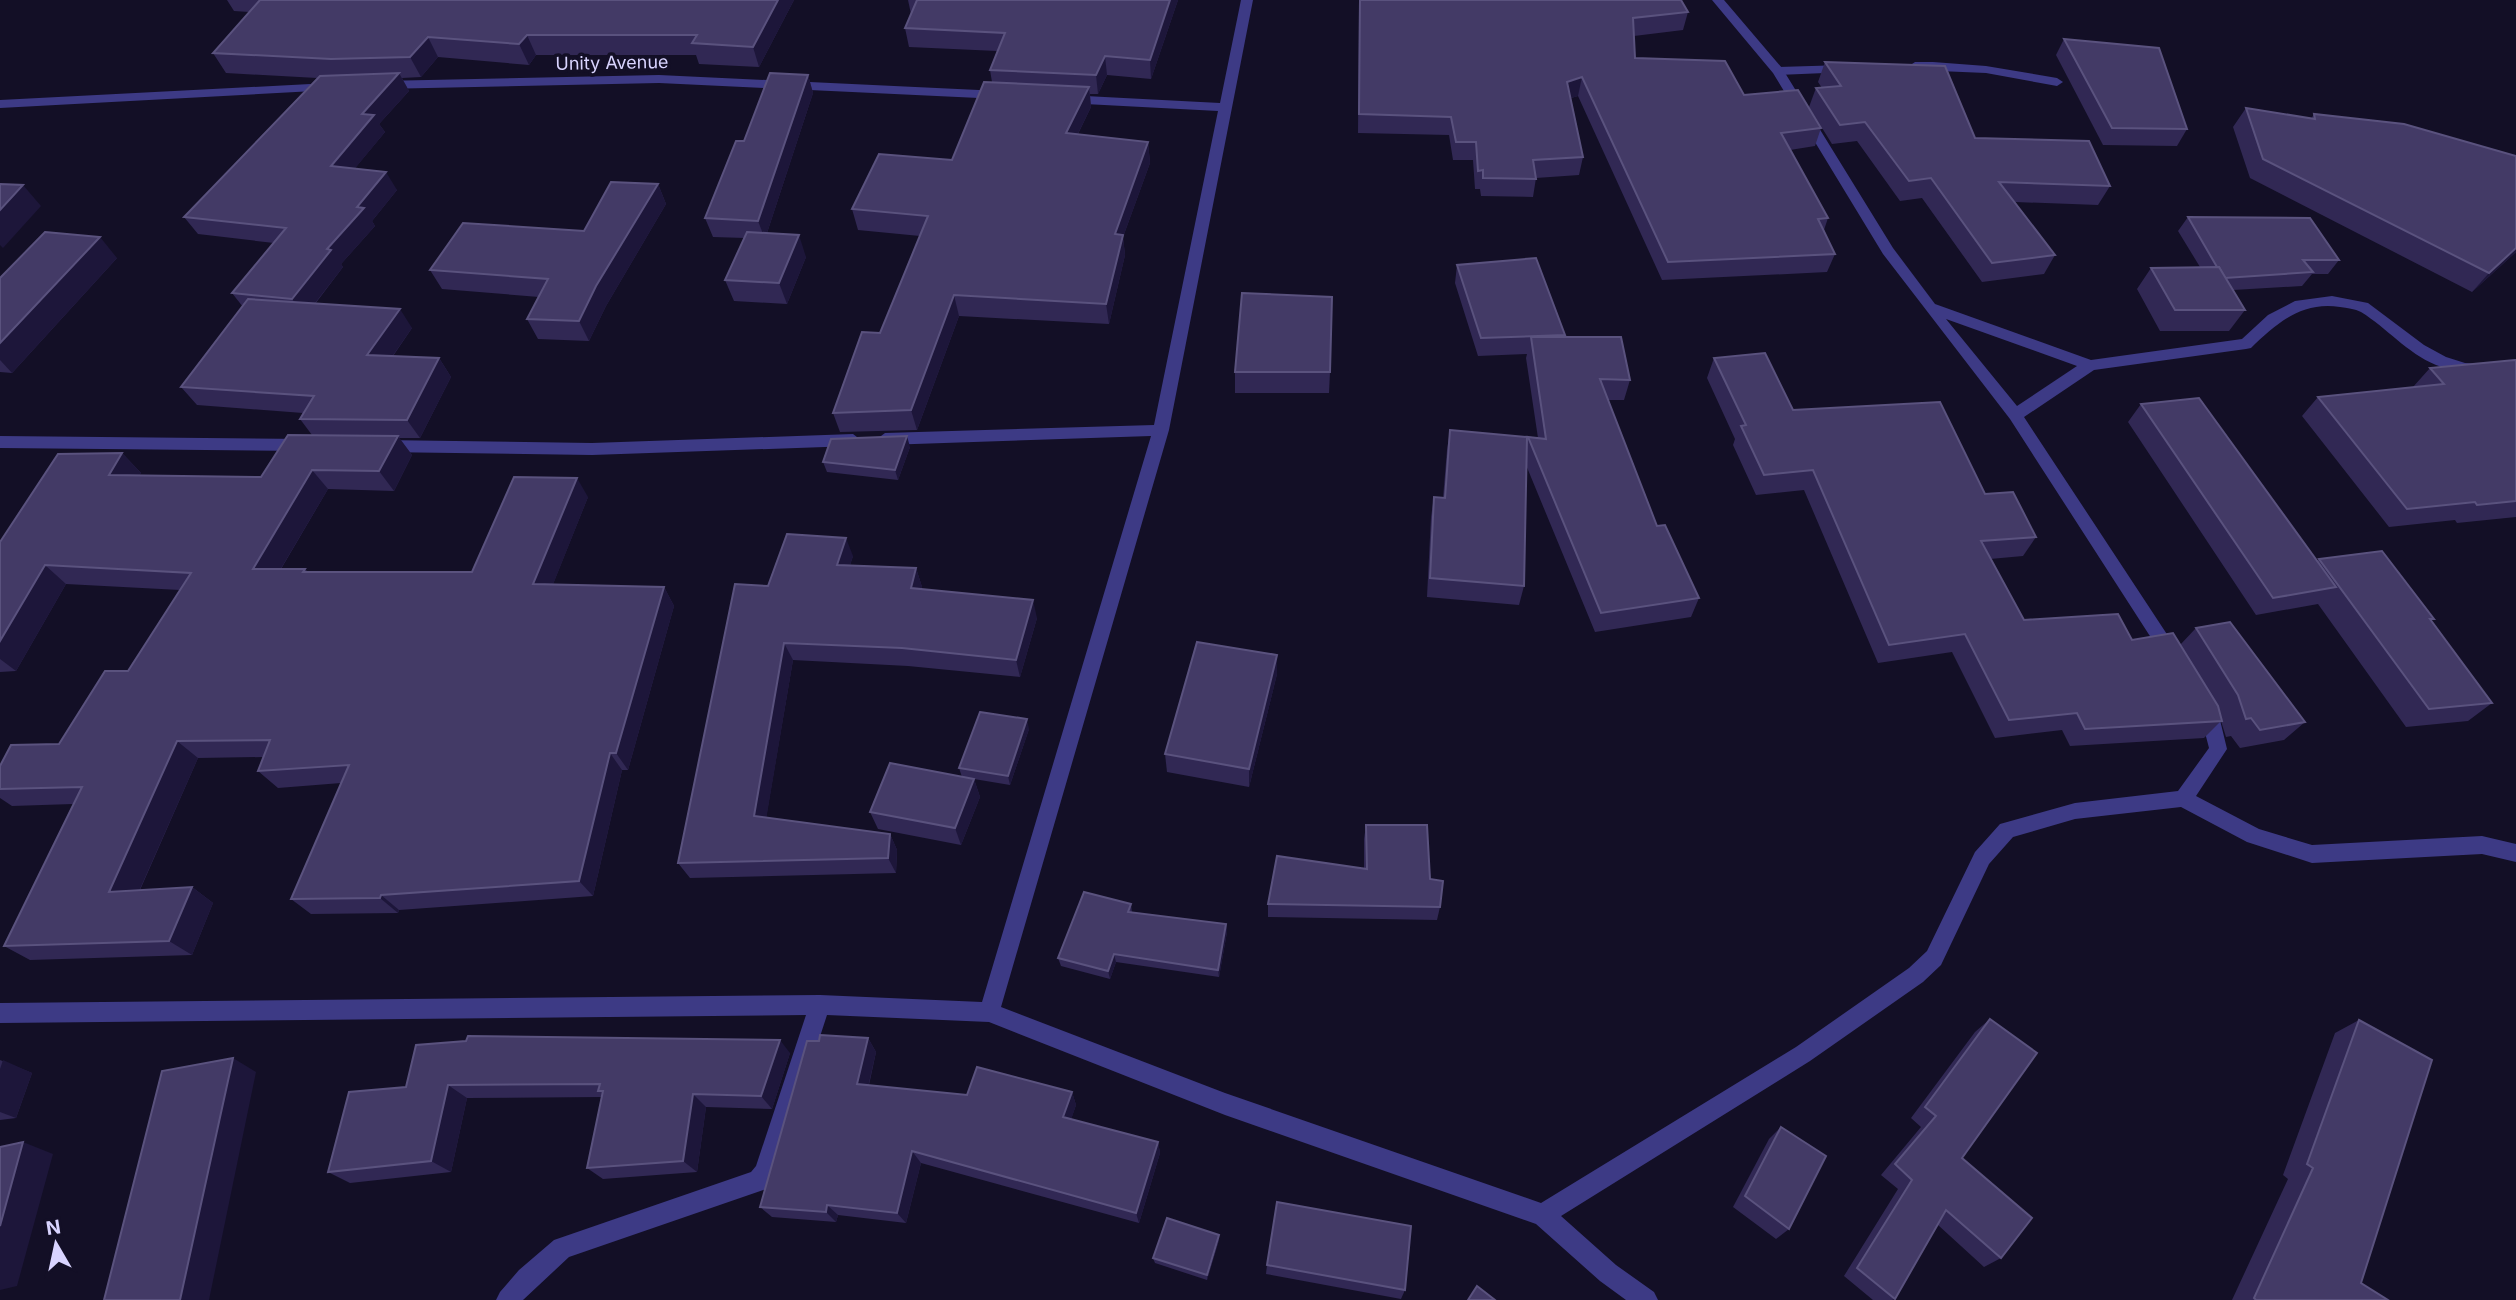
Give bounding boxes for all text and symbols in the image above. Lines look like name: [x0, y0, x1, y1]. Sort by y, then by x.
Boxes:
street label: Unity Avenue: [555, 51, 669, 74]
north arrow: [21, 1209, 91, 1279]
text: N: [44, 1215, 62, 1240]

